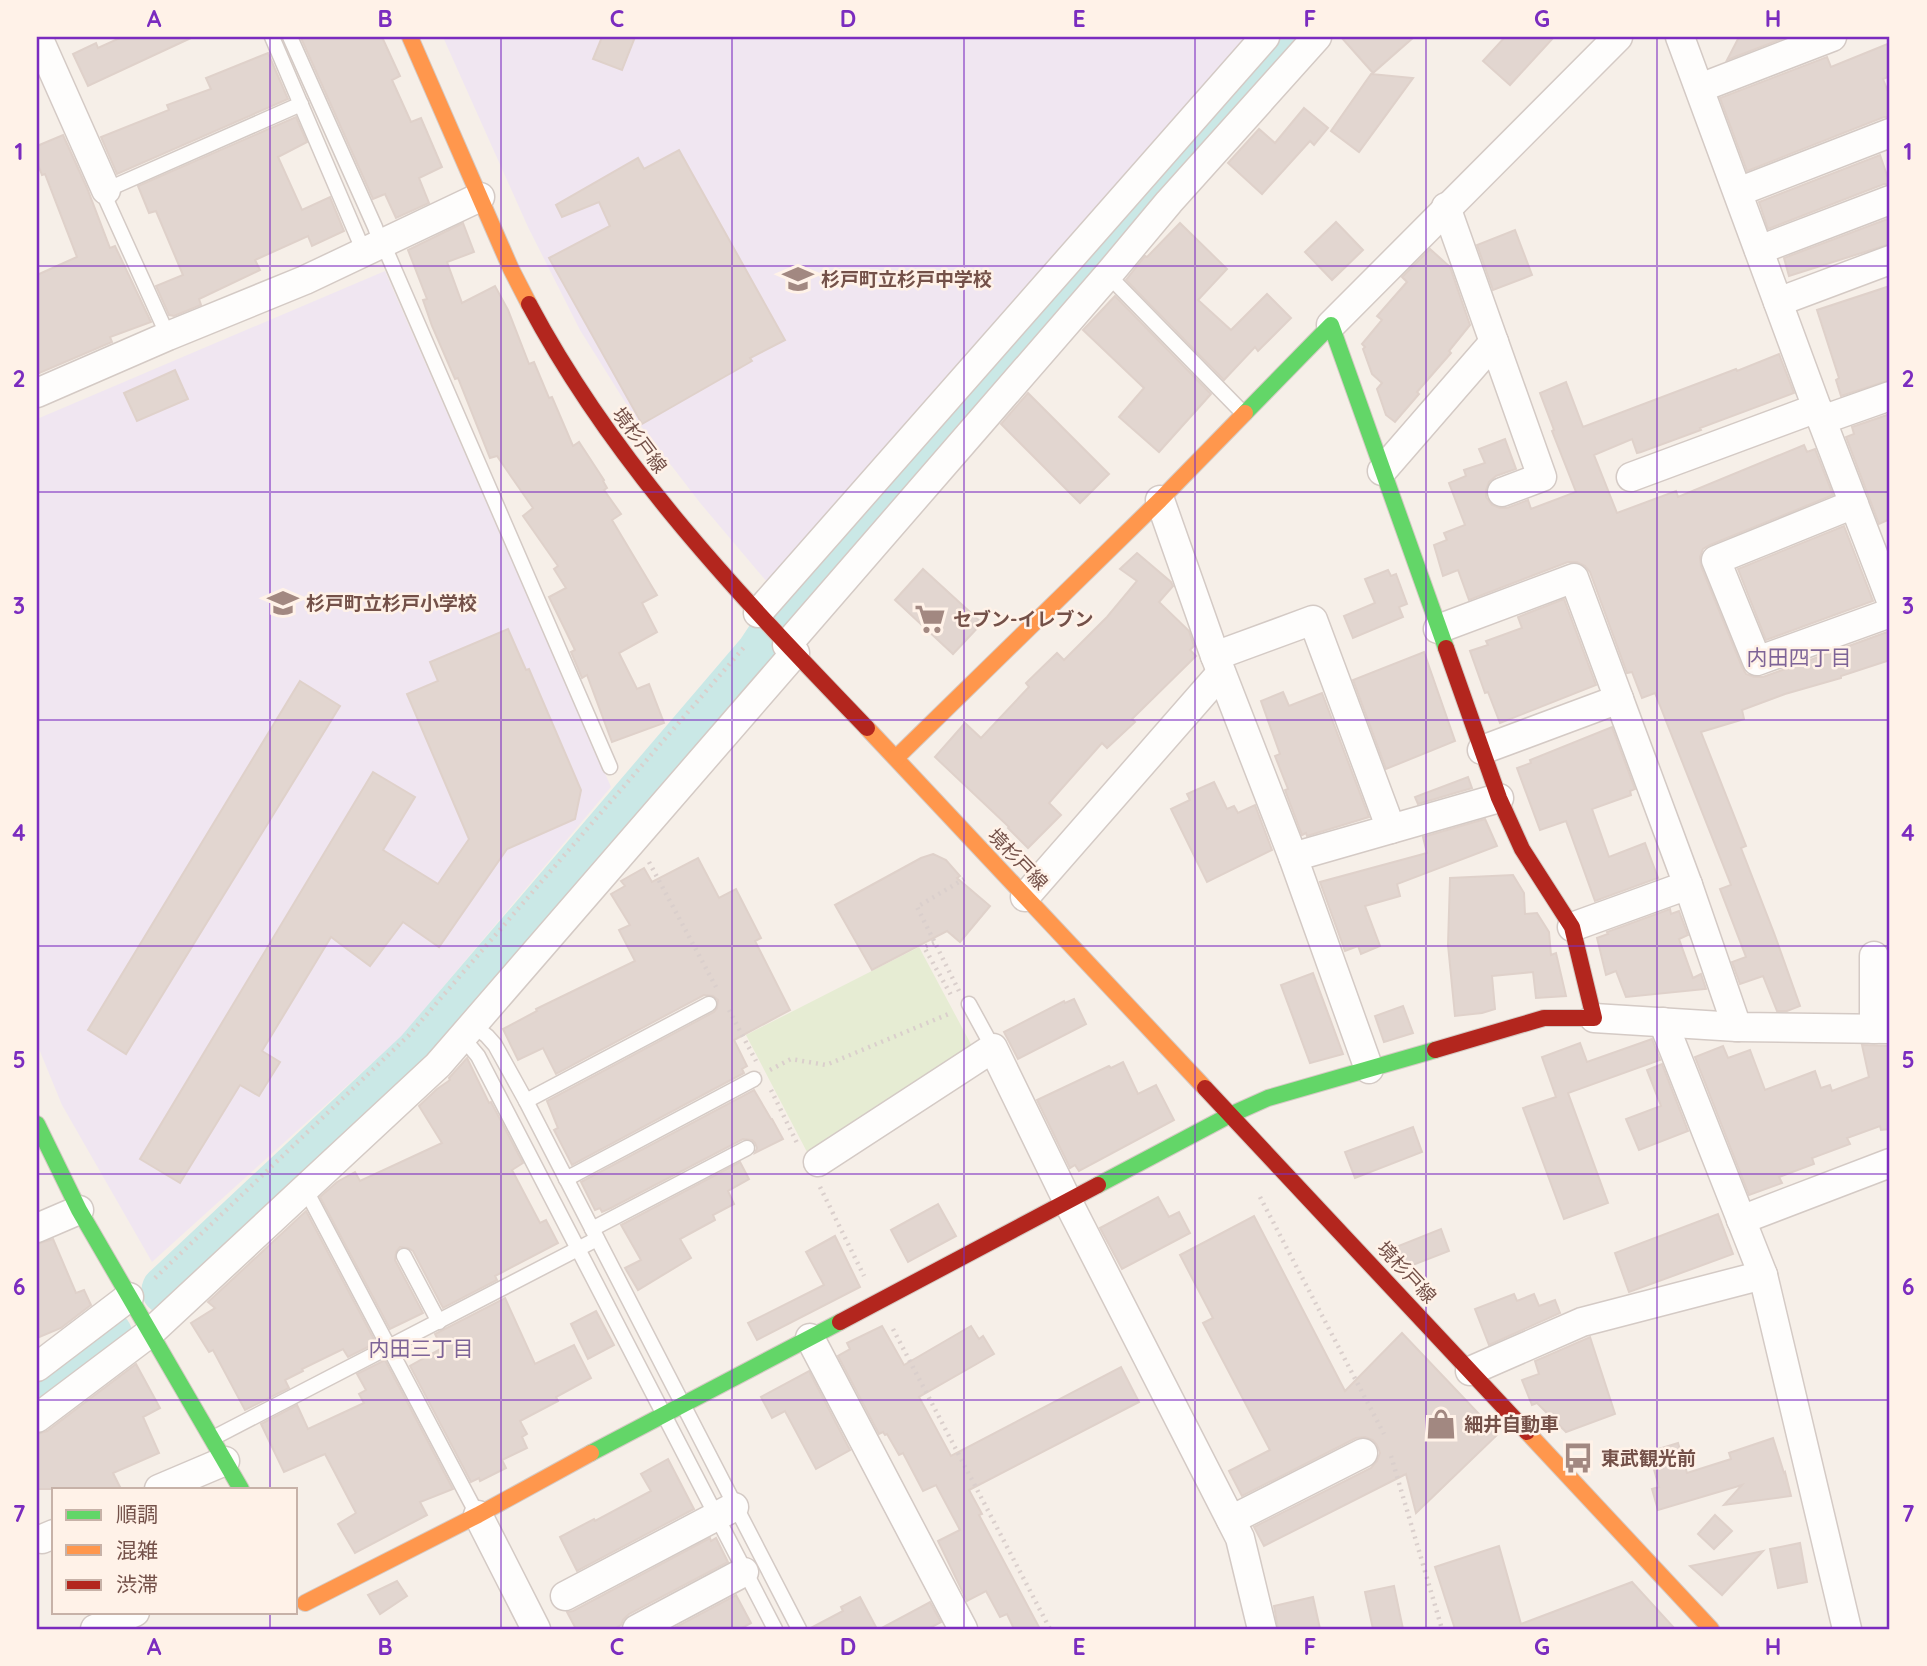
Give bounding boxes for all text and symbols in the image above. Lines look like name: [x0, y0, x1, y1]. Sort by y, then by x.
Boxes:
text: A: [147, 4, 162, 33]
text: B: [377, 4, 393, 33]
text: C: [610, 4, 624, 33]
text: D: [840, 4, 856, 33]
text: E: [1072, 4, 1086, 33]
text: F: [1304, 4, 1316, 33]
text: G: [1534, 4, 1550, 33]
text: H: [1765, 4, 1781, 33]
text: 1: [15, 137, 23, 166]
text: 1: [1904, 137, 1912, 166]
school or university icon: 杉戸町立杉戸中学校: [781, 262, 815, 296]
place label: 杉戸町立杉戸中学校: [821, 267, 992, 291]
text: 2: [12, 364, 26, 393]
text: 2: [1901, 364, 1915, 393]
street label: 境杉戸線: [608, 402, 672, 478]
school or university icon: 杉戸町立杉戸小学校: [266, 586, 300, 620]
text: 3: [13, 591, 25, 620]
place label: 杉戸町立杉戸小学校: [306, 591, 477, 615]
text: 3: [1902, 591, 1914, 620]
supermarket icon: セブン-イレブン: [913, 602, 947, 636]
place label: セブン-イレブン: [953, 607, 1094, 631]
district label: 内田四丁目: [1747, 644, 1852, 670]
text: 4: [12, 818, 26, 847]
text: 4: [1901, 818, 1915, 847]
street label: 境杉戸線: [983, 823, 1053, 895]
text: 5: [12, 1045, 26, 1074]
text: 5: [1901, 1045, 1915, 1074]
street label: 境杉戸線: [1372, 1236, 1442, 1308]
text: 6: [13, 1272, 25, 1301]
text: 6: [1902, 1272, 1914, 1301]
district label: 内田三丁目: [369, 1335, 474, 1361]
shop icon: 細井自動車: [1424, 1407, 1458, 1441]
place label: 細井自動車: [1464, 1412, 1559, 1436]
bus stop icon: 東武観光前: [1561, 1441, 1595, 1475]
place label: 東武観光前: [1601, 1446, 1696, 1470]
legend: [52, 1488, 298, 1614]
text: 7: [13, 1499, 26, 1528]
text: 7: [1902, 1499, 1915, 1528]
text: 順調: [116, 1501, 158, 1527]
text: 混雑: [116, 1537, 158, 1563]
text: 渋滞: [116, 1571, 158, 1597]
text: A: [147, 1632, 162, 1661]
text: B: [377, 1632, 393, 1661]
text: C: [610, 1632, 624, 1661]
text: D: [840, 1632, 856, 1661]
text: E: [1072, 1632, 1086, 1661]
text: F: [1304, 1632, 1316, 1661]
text: G: [1534, 1632, 1550, 1661]
text: H: [1765, 1632, 1781, 1661]

